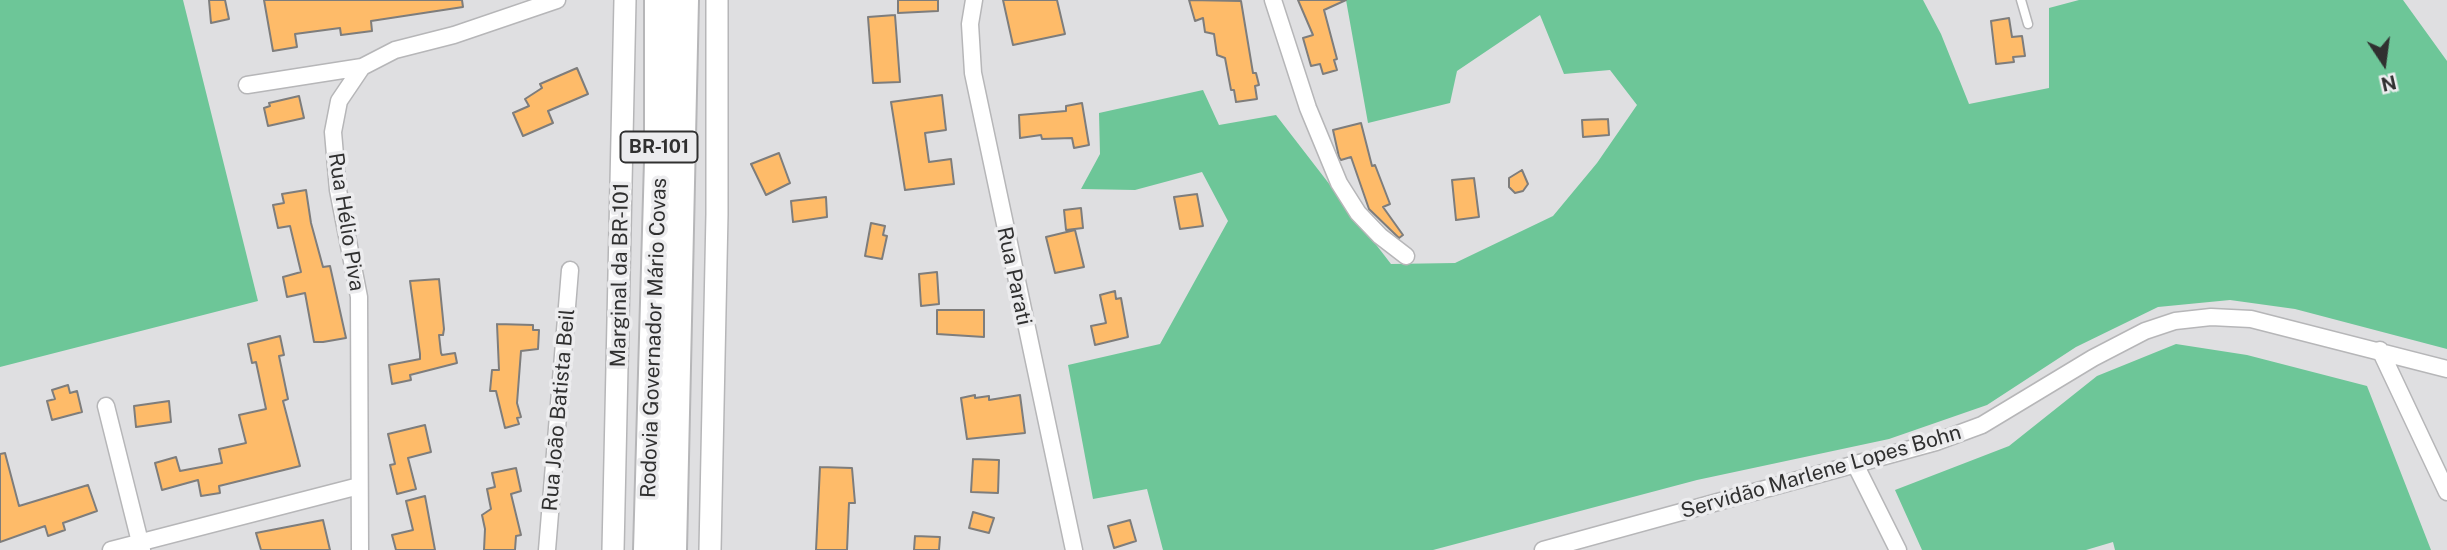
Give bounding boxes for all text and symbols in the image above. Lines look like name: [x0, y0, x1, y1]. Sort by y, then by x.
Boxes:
north arrow: [2349, 28, 2419, 98]
text: N: [2379, 71, 2398, 96]
road number: BR-101: [620, 132, 698, 162]
street label: Rua Hélio Piva: [323, 151, 369, 293]
street label: Rodovia Governador Mário Covas: [636, 177, 672, 499]
street label: Marginal da BR-101: [606, 182, 634, 368]
street label: Rua Parati: [991, 224, 1037, 328]
street label: Rua João Batista Beil: [538, 308, 580, 512]
street label: Servidão Marlene Lopes Bohn: [1678, 420, 1964, 524]

